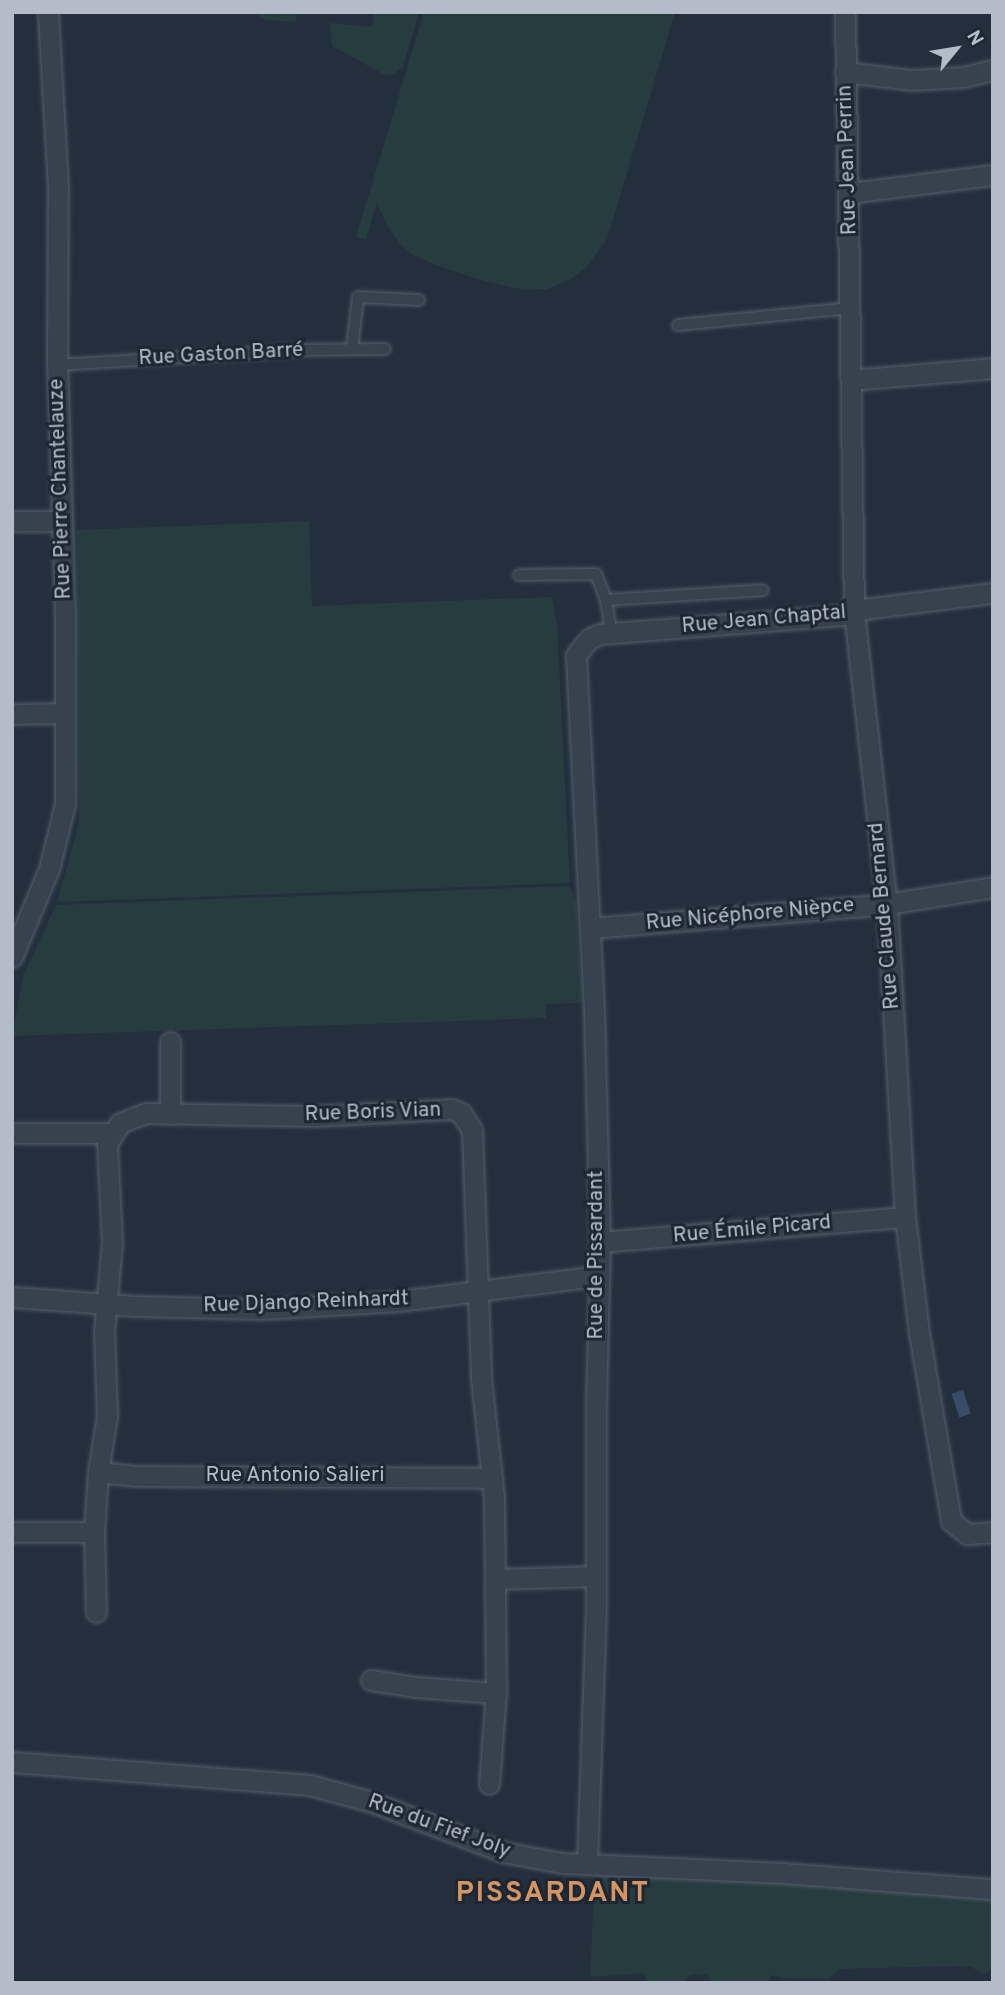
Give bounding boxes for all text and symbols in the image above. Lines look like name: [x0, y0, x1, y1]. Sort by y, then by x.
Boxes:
north arrow: [921, 14, 991, 84]
text: N: [960, 27, 988, 50]
street label: Rue Jean Perrin: [833, 84, 863, 236]
street label: Rue Gaston Barré: [138, 338, 304, 372]
street label: Rue Pierre Chantelauze: [45, 378, 77, 600]
street label: Rue Jean Chaptal: [681, 600, 847, 640]
street label: Rue Claude Bernard: [864, 821, 906, 1011]
street label: Rue Nicéphore Nièpce: [645, 893, 855, 937]
street label: Rue Boris Vian: [304, 1098, 442, 1128]
street label: Rue de Pissardant: [584, 1170, 610, 1340]
street label: Rue Émile Picard: [672, 1211, 832, 1249]
street label: Rue Django Reinhardt: [203, 1287, 409, 1319]
street label: Rue Antonio Salieri: [205, 1463, 385, 1489]
street label: Rue du Fief Joly: [364, 1790, 514, 1864]
district label: PISSARDANT: [457, 1877, 649, 1911]

